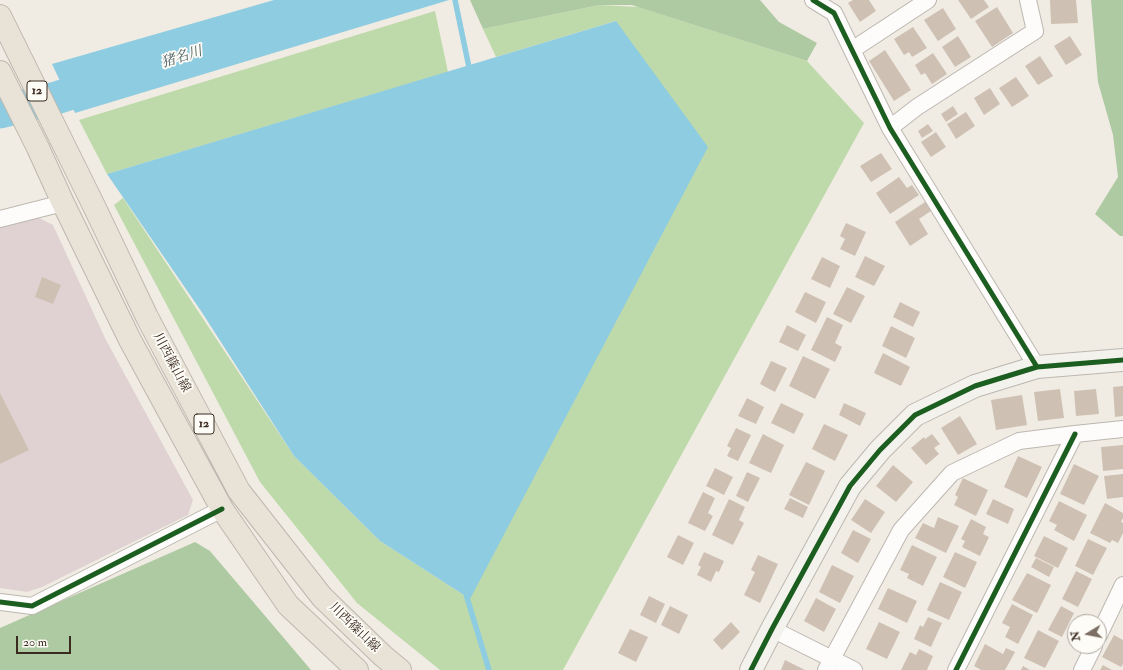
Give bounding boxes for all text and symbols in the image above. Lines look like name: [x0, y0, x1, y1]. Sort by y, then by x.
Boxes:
water label: 猪名川: [159, 44, 205, 72]
road number: 12: [27, 81, 47, 101]
street label: 川西篠山線: [149, 331, 193, 395]
road number: 12: [194, 414, 214, 434]
street label: 川西篠山線: [325, 600, 383, 656]
north arrow: [1067, 614, 1107, 654]
scale bar: [18, 628, 73, 654]
text: N: [1068, 630, 1083, 642]
text: 20 m: [23, 635, 47, 650]

